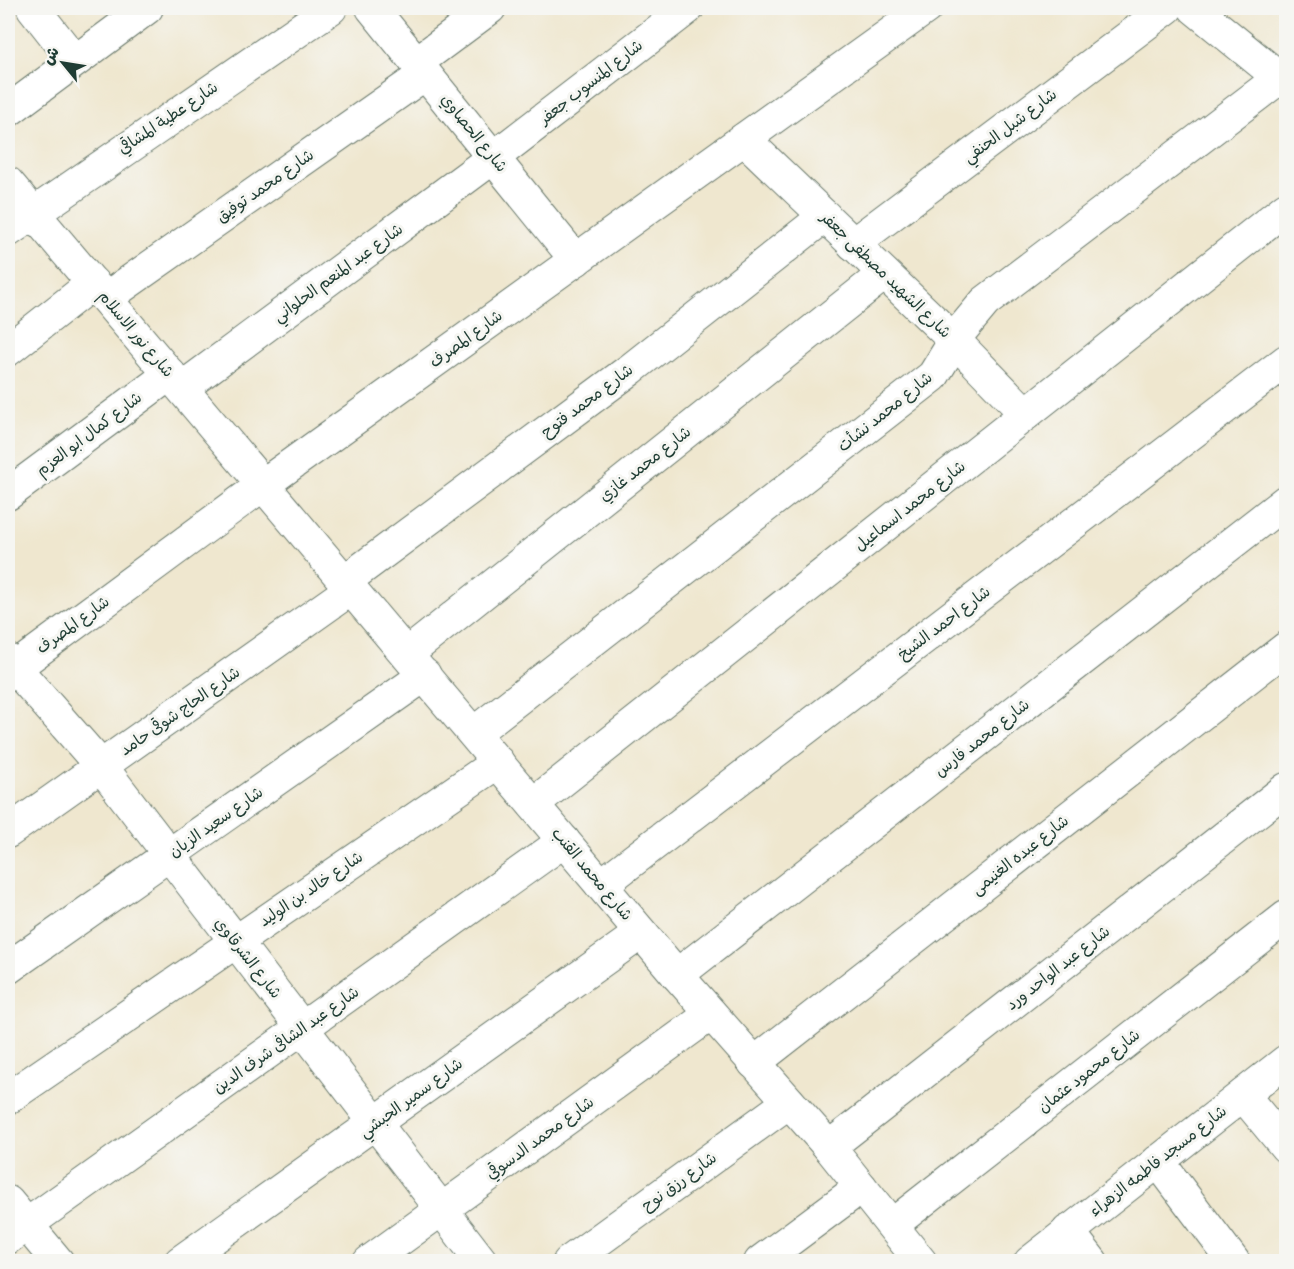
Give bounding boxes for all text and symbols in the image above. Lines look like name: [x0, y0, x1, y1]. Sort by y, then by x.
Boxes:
north arrow: [33, 33, 93, 93]
street label: شارع المنسوب جعفر: [534, 35, 647, 131]
text: ش: [38, 43, 64, 69]
street label: شارع عطية المشاقي: [114, 76, 222, 160]
street label: شارع شبل الحنفي: [959, 84, 1063, 171]
street label: شارع الحصاوي: [436, 90, 512, 177]
street label: شارع محمد توفيق: [212, 145, 318, 228]
street label: شارع الشهيد مصطفى جعفر: [815, 206, 955, 343]
street label: شارع عبد المنعم الحلواني: [269, 219, 409, 330]
street label: شارع نور الاسلام: [92, 286, 178, 383]
street label: شارع المصرف: [425, 306, 507, 373]
street label: شارع محمد فتوح: [537, 360, 638, 443]
street label: شارع محمد نشأت: [833, 368, 937, 457]
street label: شارع كمال ابو العزم: [32, 388, 147, 482]
street label: شارع محمد غازي: [595, 422, 696, 507]
street label: شارع محمد اسماعيل: [850, 456, 970, 556]
street label: شارع احمد الشيخ: [893, 581, 995, 665]
street label: شارع المصرف: [32, 592, 114, 659]
street label: شارع الحاج شوقى حامد: [115, 661, 245, 761]
street label: شارع محمد فارس: [930, 695, 1034, 782]
street label: شارع سعيد الزيان: [165, 782, 268, 863]
street label: شارع عبده الغنيمى: [967, 811, 1073, 900]
street label: شارع محمد القنب: [546, 823, 637, 925]
street label: شارع خالد بن الوليد: [255, 847, 367, 932]
street label: شارع الشرقاوي: [209, 914, 286, 1003]
street label: شارع عبد الواحد ورد: [1002, 921, 1115, 1016]
street label: شارع عبد الشافى شرف الدين: [209, 982, 364, 1099]
street label: شارع محمود عثمان: [1034, 1025, 1145, 1118]
street label: شارع سمير الحبشي: [355, 1054, 469, 1146]
street label: شارع محمد الدسوقي: [481, 1091, 599, 1185]
street label: شارع مسجد فاطمه الزهراء: [1085, 1101, 1231, 1222]
street label: شارع رزق نوح: [637, 1148, 721, 1217]

